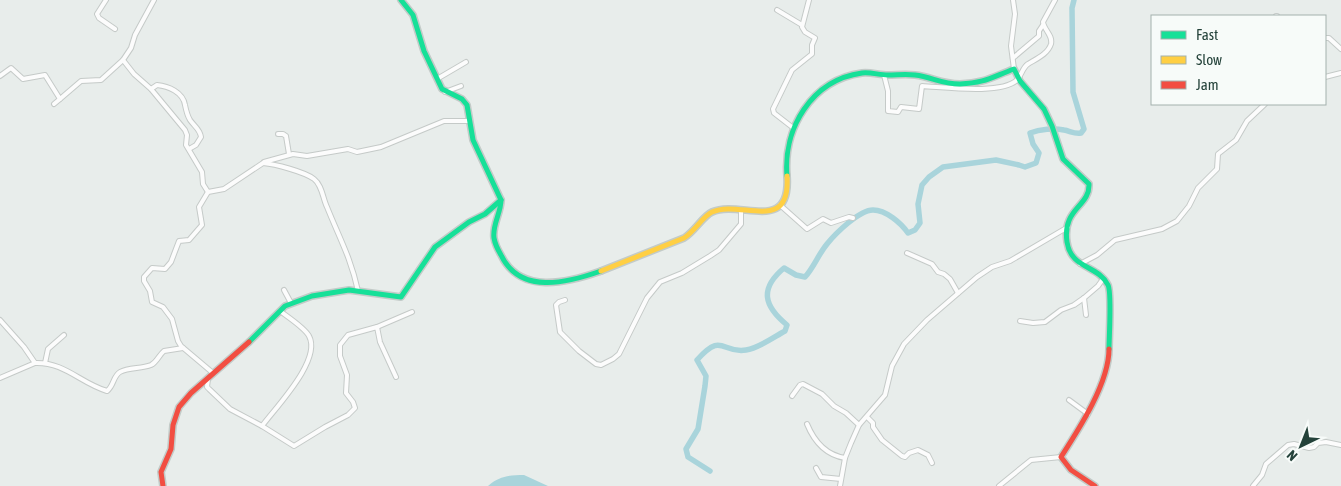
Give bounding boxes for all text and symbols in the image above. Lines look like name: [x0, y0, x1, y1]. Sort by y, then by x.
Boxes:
legend: [1151, 15, 1326, 105]
text: Fast: [1196, 26, 1218, 43]
text: Slow: [1196, 51, 1222, 68]
text: Jam: [1196, 76, 1219, 93]
north arrow: [1276, 421, 1326, 471]
text: N: [1284, 447, 1301, 464]

